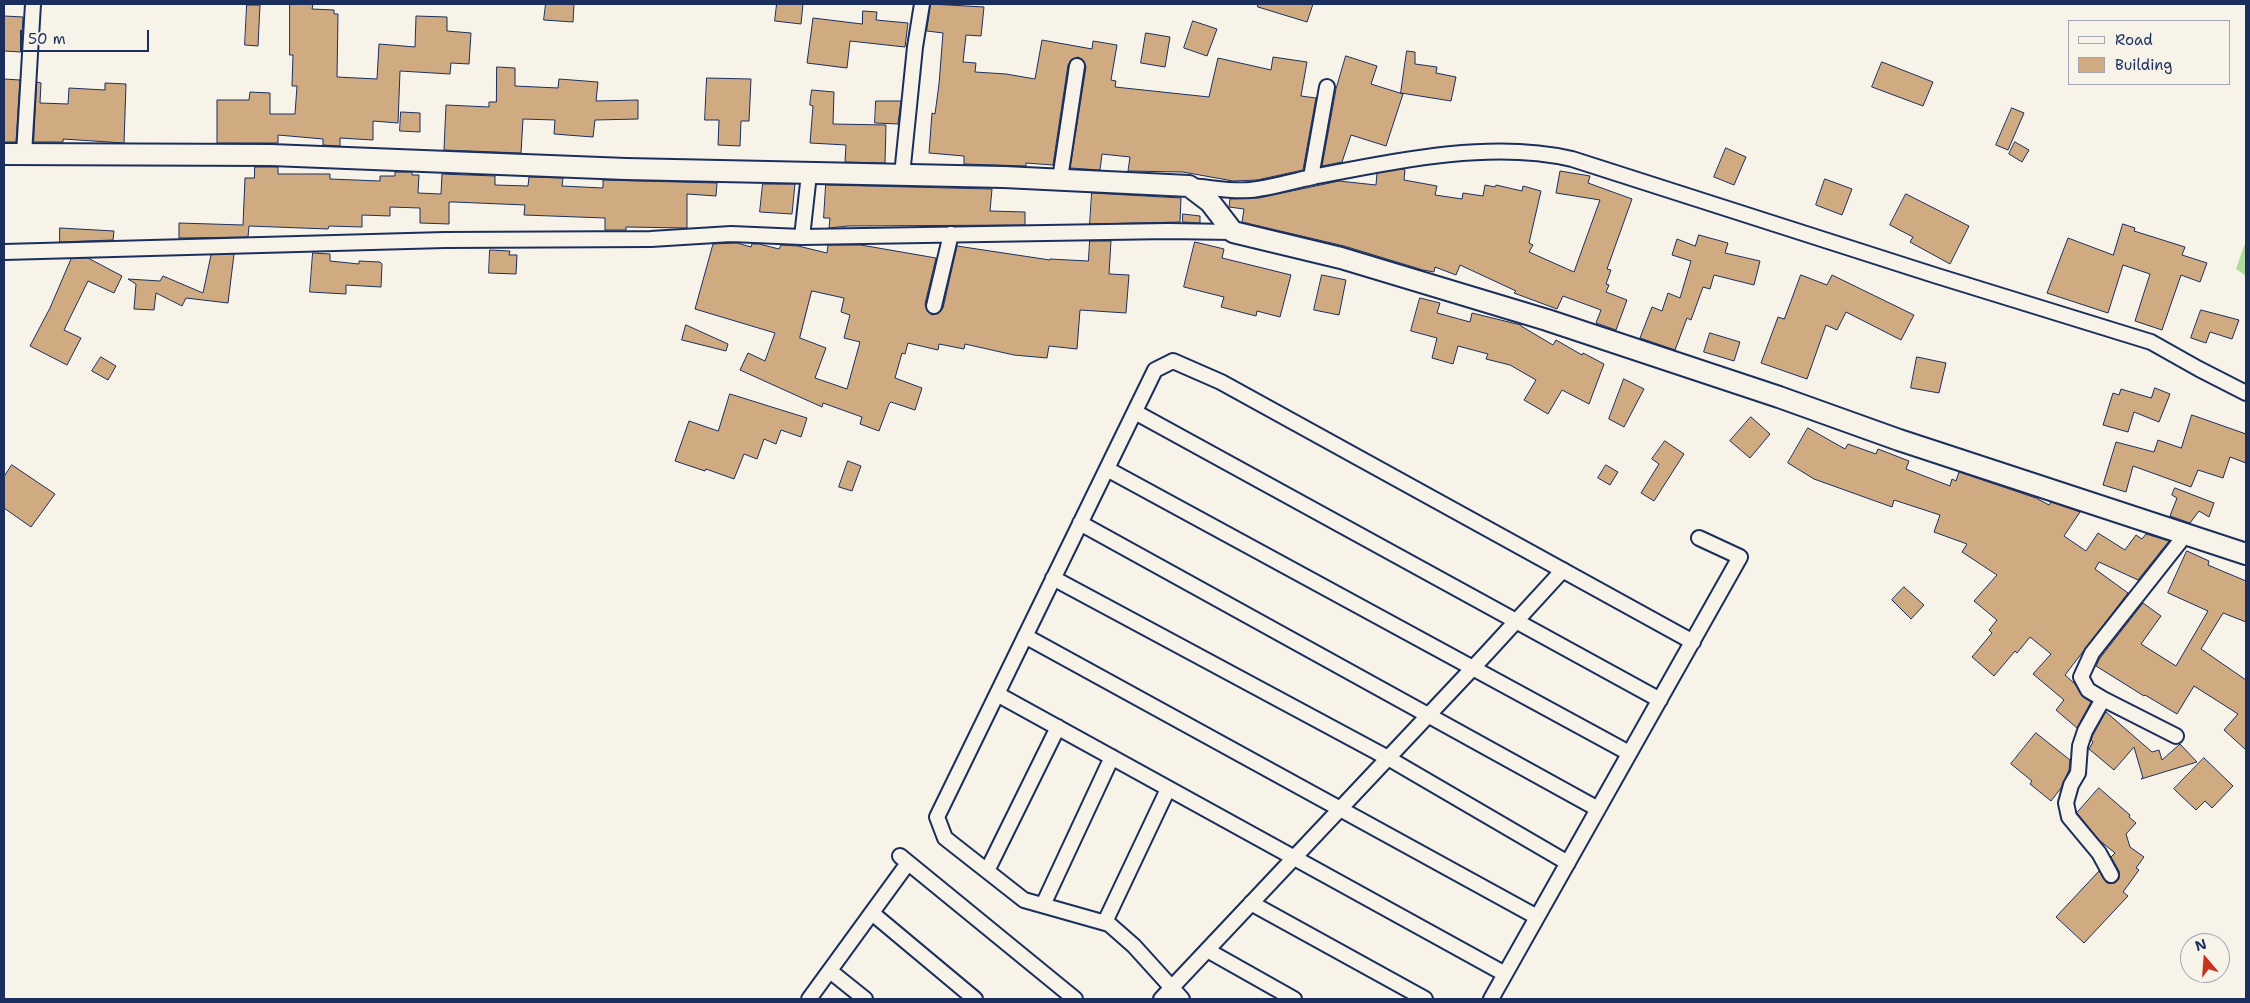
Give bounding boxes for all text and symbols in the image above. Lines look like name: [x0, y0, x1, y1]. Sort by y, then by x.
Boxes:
scale bar: [22, 20, 151, 52]
legend: [2068, 20, 2230, 85]
text: 50 m: [28, 29, 66, 49]
text: Road: [2115, 30, 2153, 50]
text: Building: [2115, 55, 2172, 75]
north arrow: [2180, 933, 2230, 983]
text: N: [2193, 934, 2209, 955]

